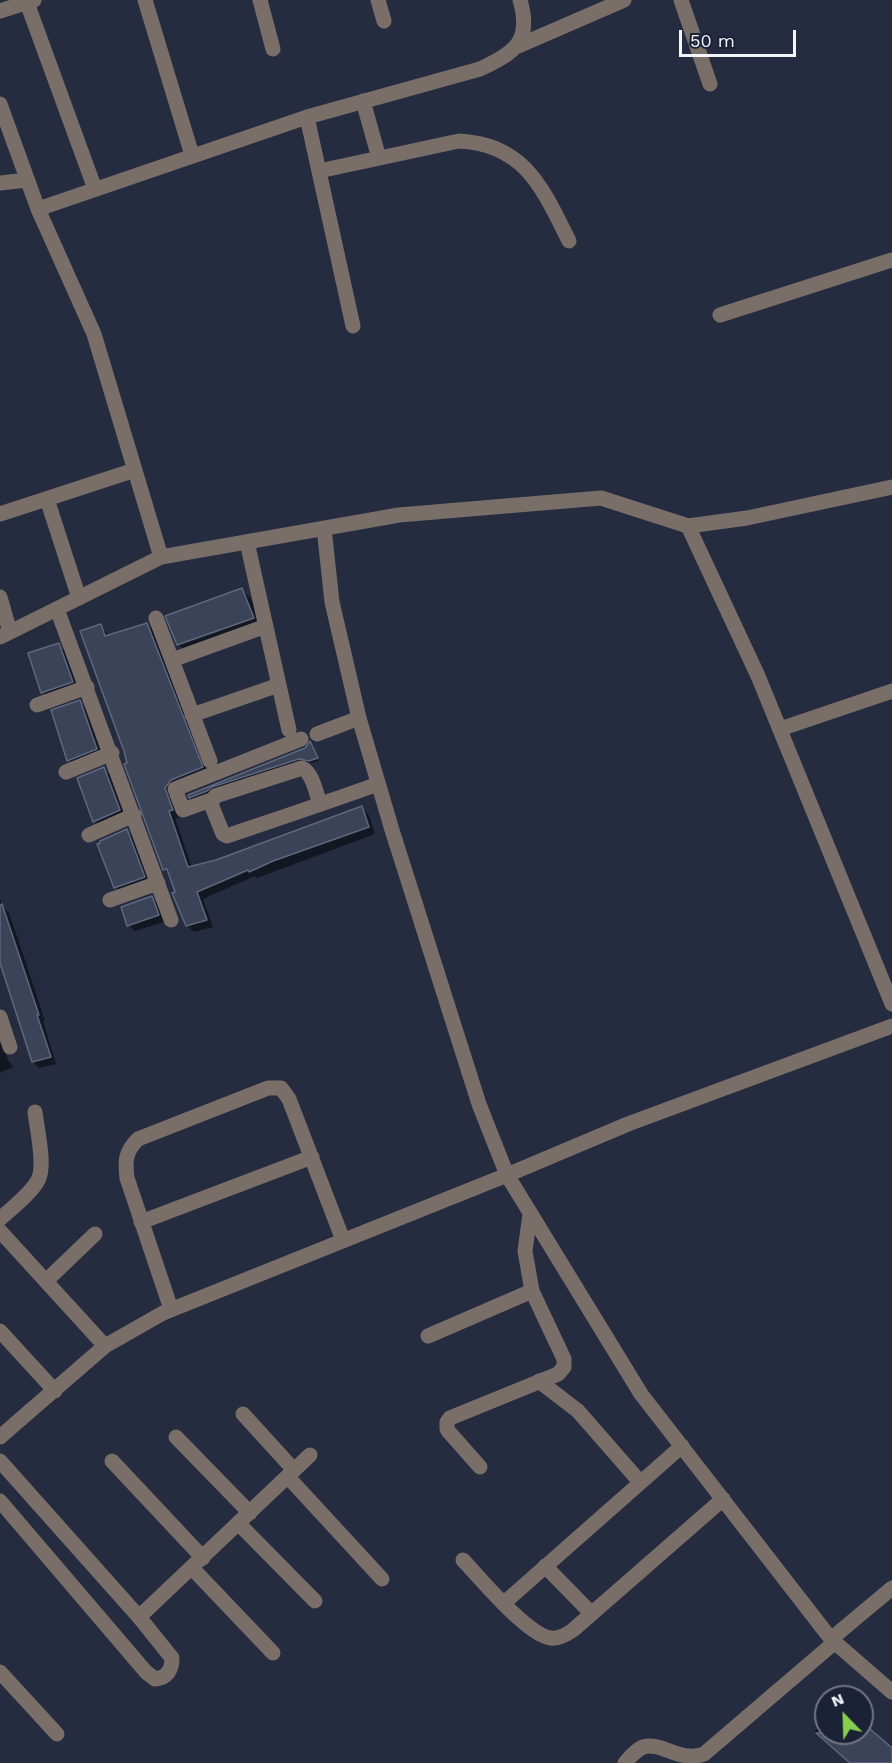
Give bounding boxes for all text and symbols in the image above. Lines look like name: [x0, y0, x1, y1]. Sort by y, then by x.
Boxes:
scale bar: [682, 18, 799, 56]
text: 50 m: [690, 30, 735, 51]
north arrow: [814, 1685, 874, 1745]
text: N: [828, 1689, 847, 1711]

